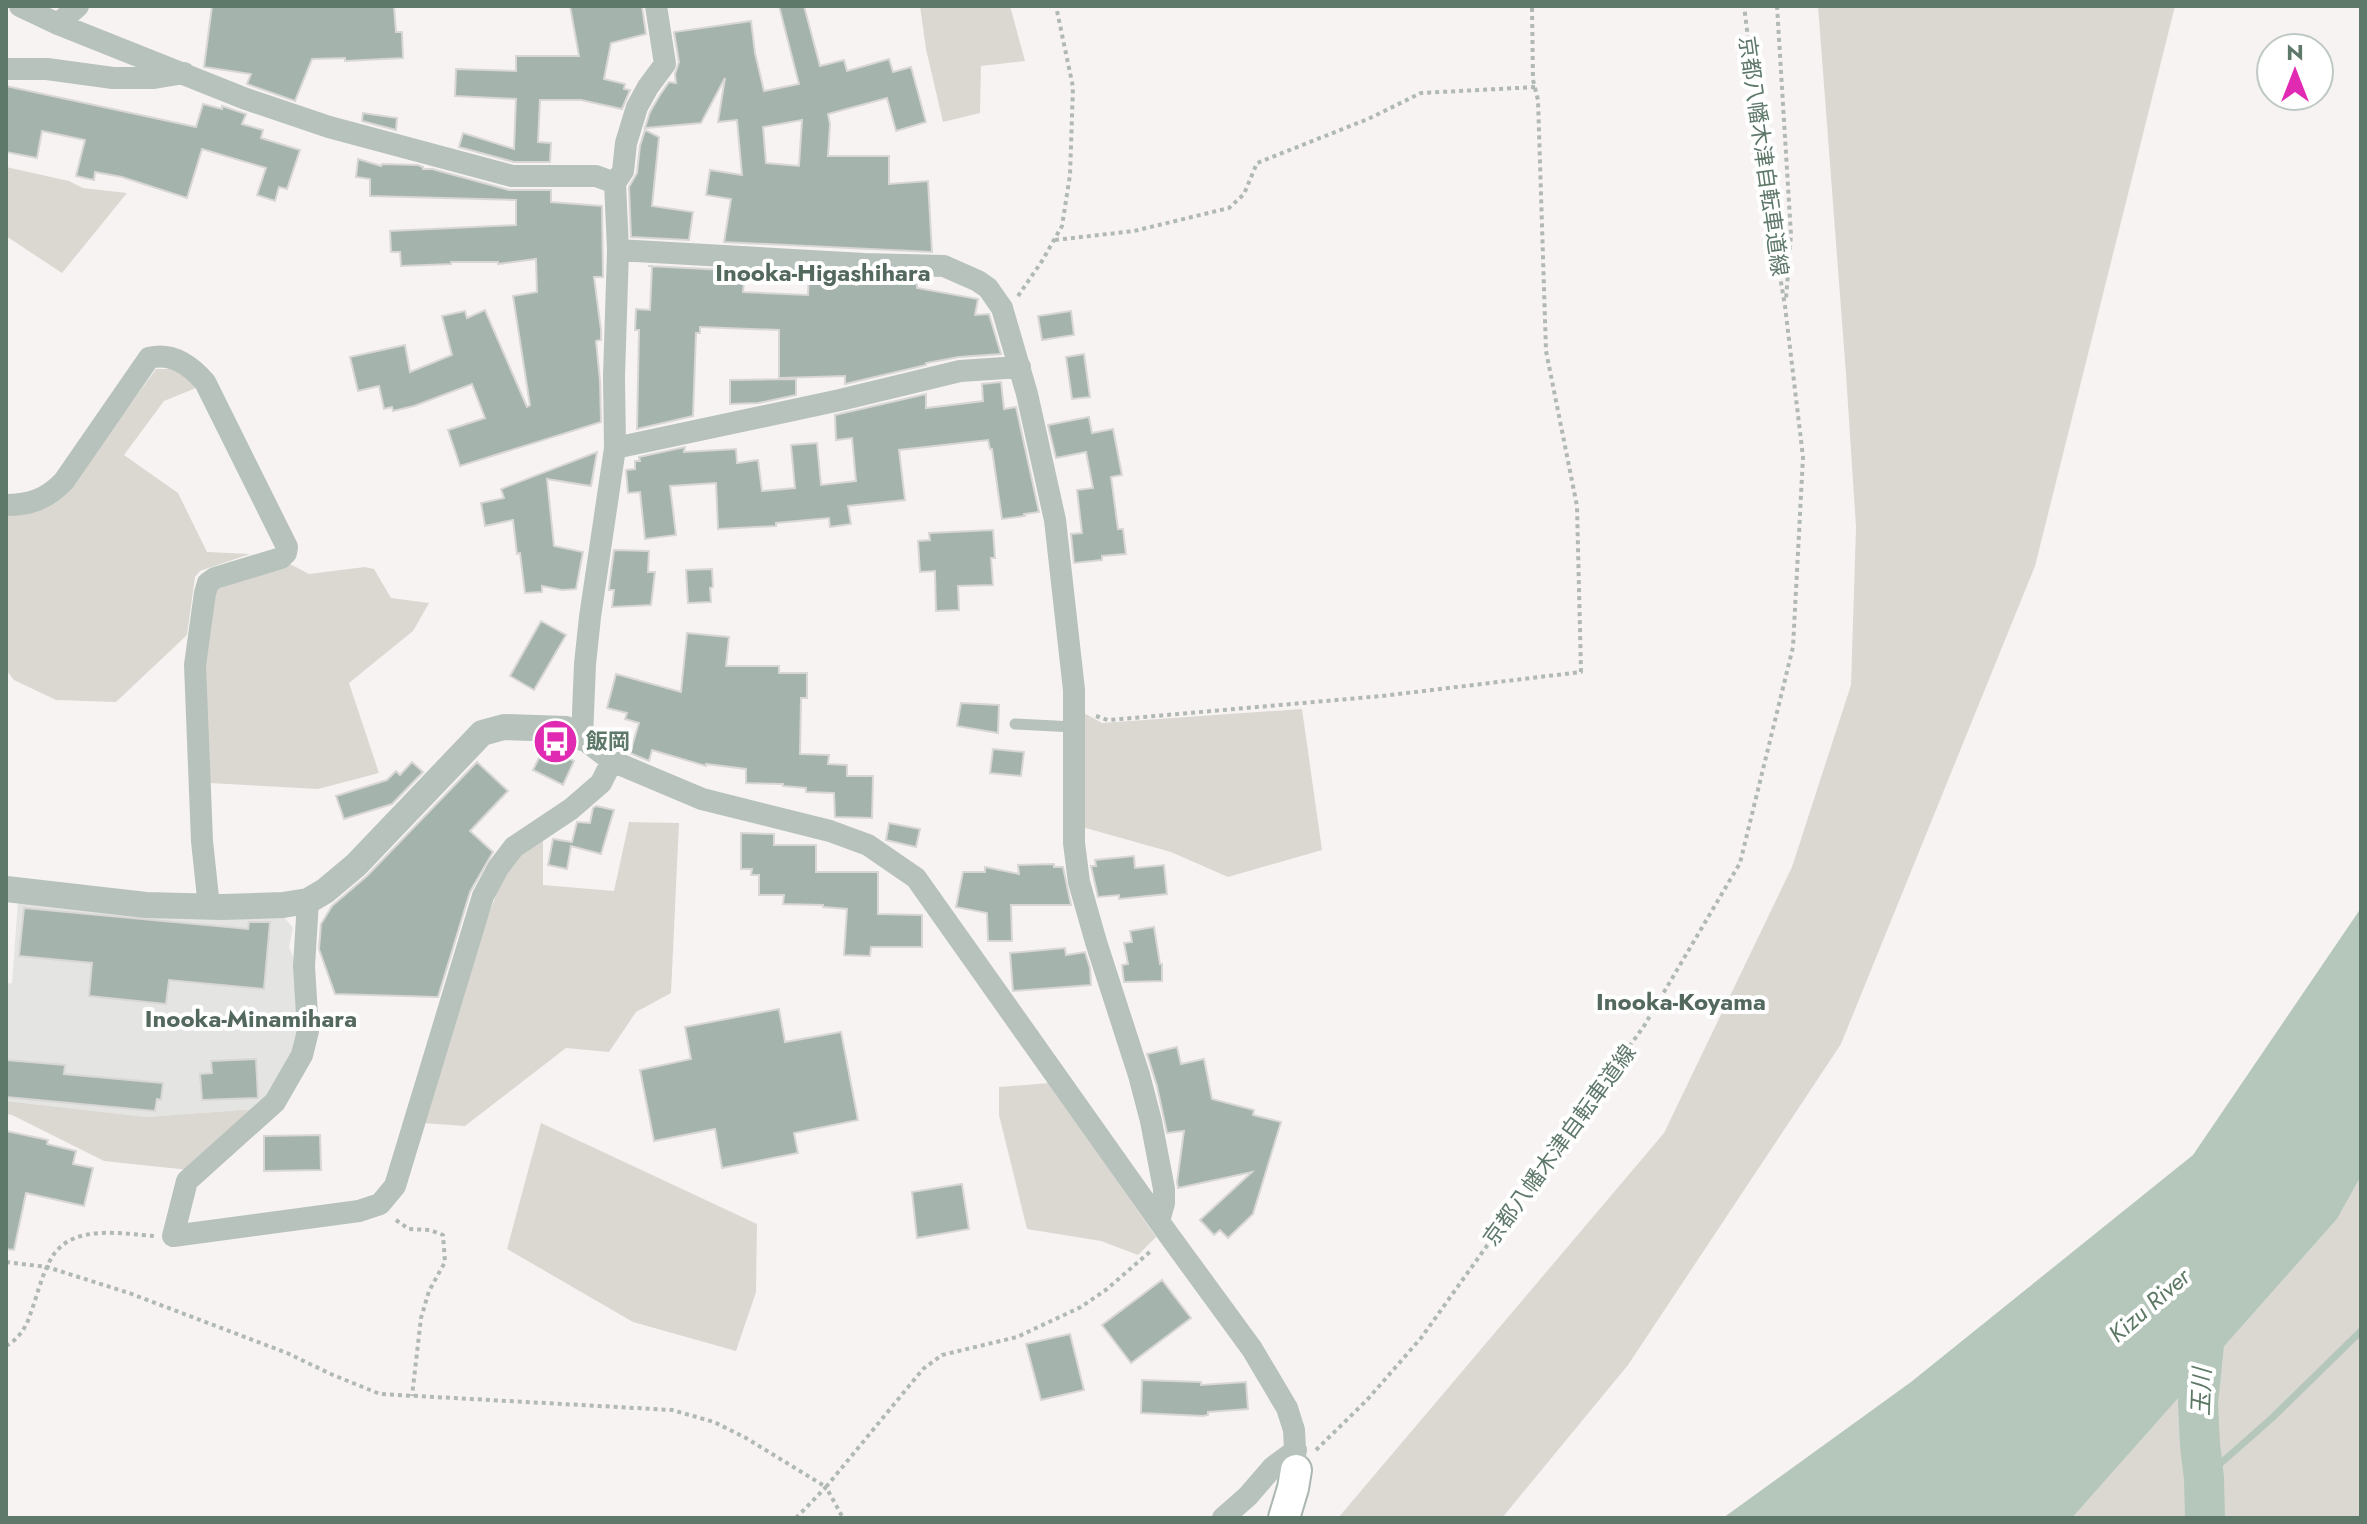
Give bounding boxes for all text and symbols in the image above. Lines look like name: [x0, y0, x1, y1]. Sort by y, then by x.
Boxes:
north arrow: [2255, 32, 2335, 112]
street label: 京都八幡木津自転車道線: [1731, 34, 1797, 278]
text: N: [2286, 36, 2304, 68]
district label: Inooka-Higashihara: [715, 255, 931, 290]
bus stop icon: 飯岡: [531, 717, 579, 765]
place label: 飯岡: [585, 725, 630, 757]
district label: Inooka-Koyama: [1596, 984, 1766, 1019]
district label: Inooka-Minamihara: [145, 1001, 357, 1036]
street label: 京都八幡木津自転車道線: [1475, 1038, 1643, 1252]
water label: Kizu River: [2101, 1258, 2199, 1350]
water label: 玉川: [2183, 1364, 2219, 1417]

